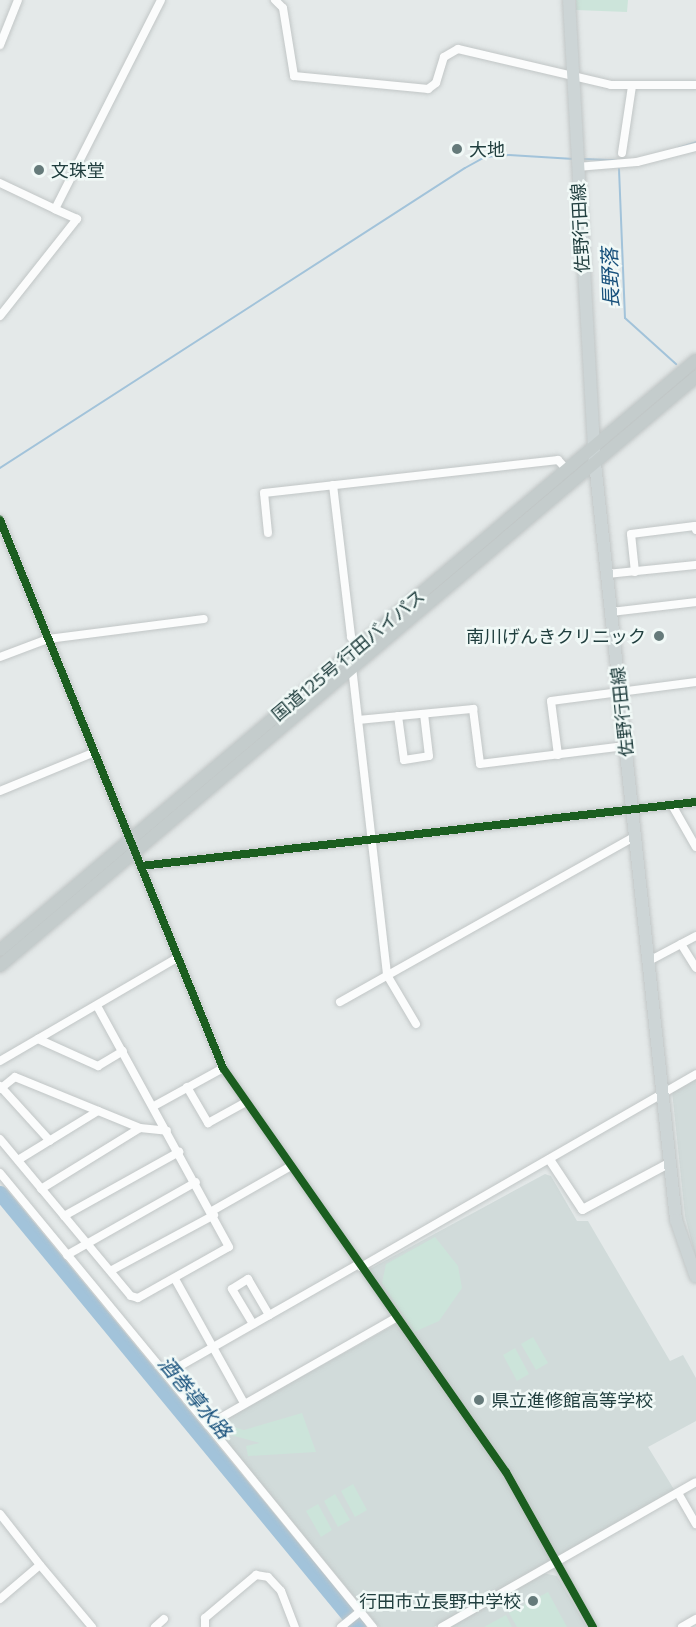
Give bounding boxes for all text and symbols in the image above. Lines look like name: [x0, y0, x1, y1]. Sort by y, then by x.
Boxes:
place label: 大地: [469, 138, 505, 160]
marker: 大地: [450, 142, 464, 156]
place label: 文珠堂: [51, 159, 105, 181]
marker: 文珠堂: [32, 163, 46, 177]
street label: 佐野行田線: [567, 182, 593, 274]
water label: 長野落: [597, 248, 623, 308]
street label: 国道125号 行田バイパス: [267, 585, 429, 725]
place label: 南川げんきクリニック: [466, 625, 646, 647]
marker: 南川げんきクリニック: [650, 627, 668, 645]
street label: 佐野行田線: [607, 666, 637, 758]
water label: 酒巻導水路: [154, 1351, 236, 1443]
place label: 県立進修館高等学校: [491, 1389, 653, 1411]
marker: 県立進修館高等学校: [472, 1393, 486, 1407]
place label: 行田市立長野中学校: [359, 1590, 521, 1612]
marker: 行田市立長野中学校: [526, 1594, 540, 1608]

